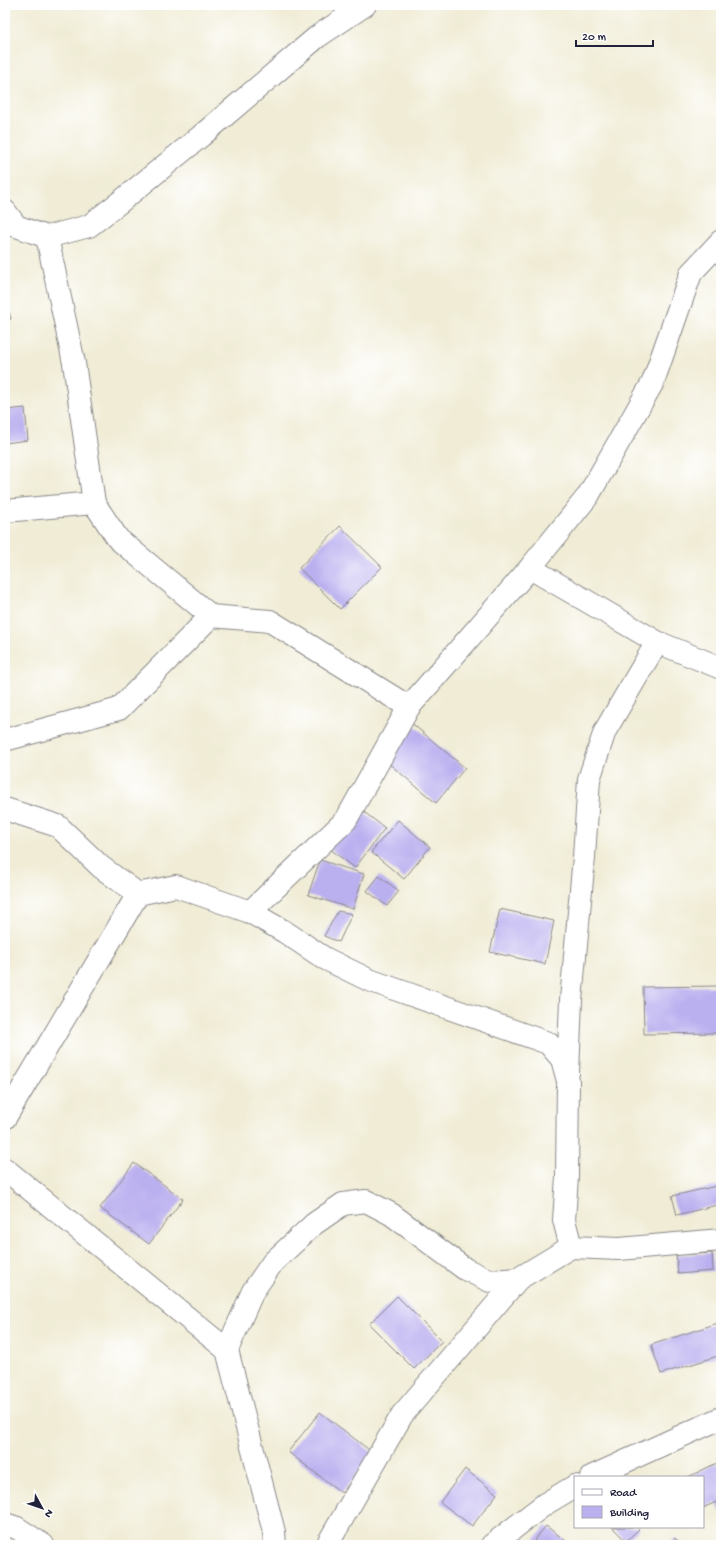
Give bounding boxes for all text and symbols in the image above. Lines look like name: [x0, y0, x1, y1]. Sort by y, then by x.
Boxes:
scale bar: [576, 22, 653, 48]
text: 20 m: [582, 31, 607, 45]
legend: [574, 1476, 704, 1528]
text: Road: [610, 1487, 637, 1501]
north arrow: [22, 1488, 62, 1528]
text: N: [41, 1507, 55, 1520]
text: Building: [609, 1507, 649, 1521]

